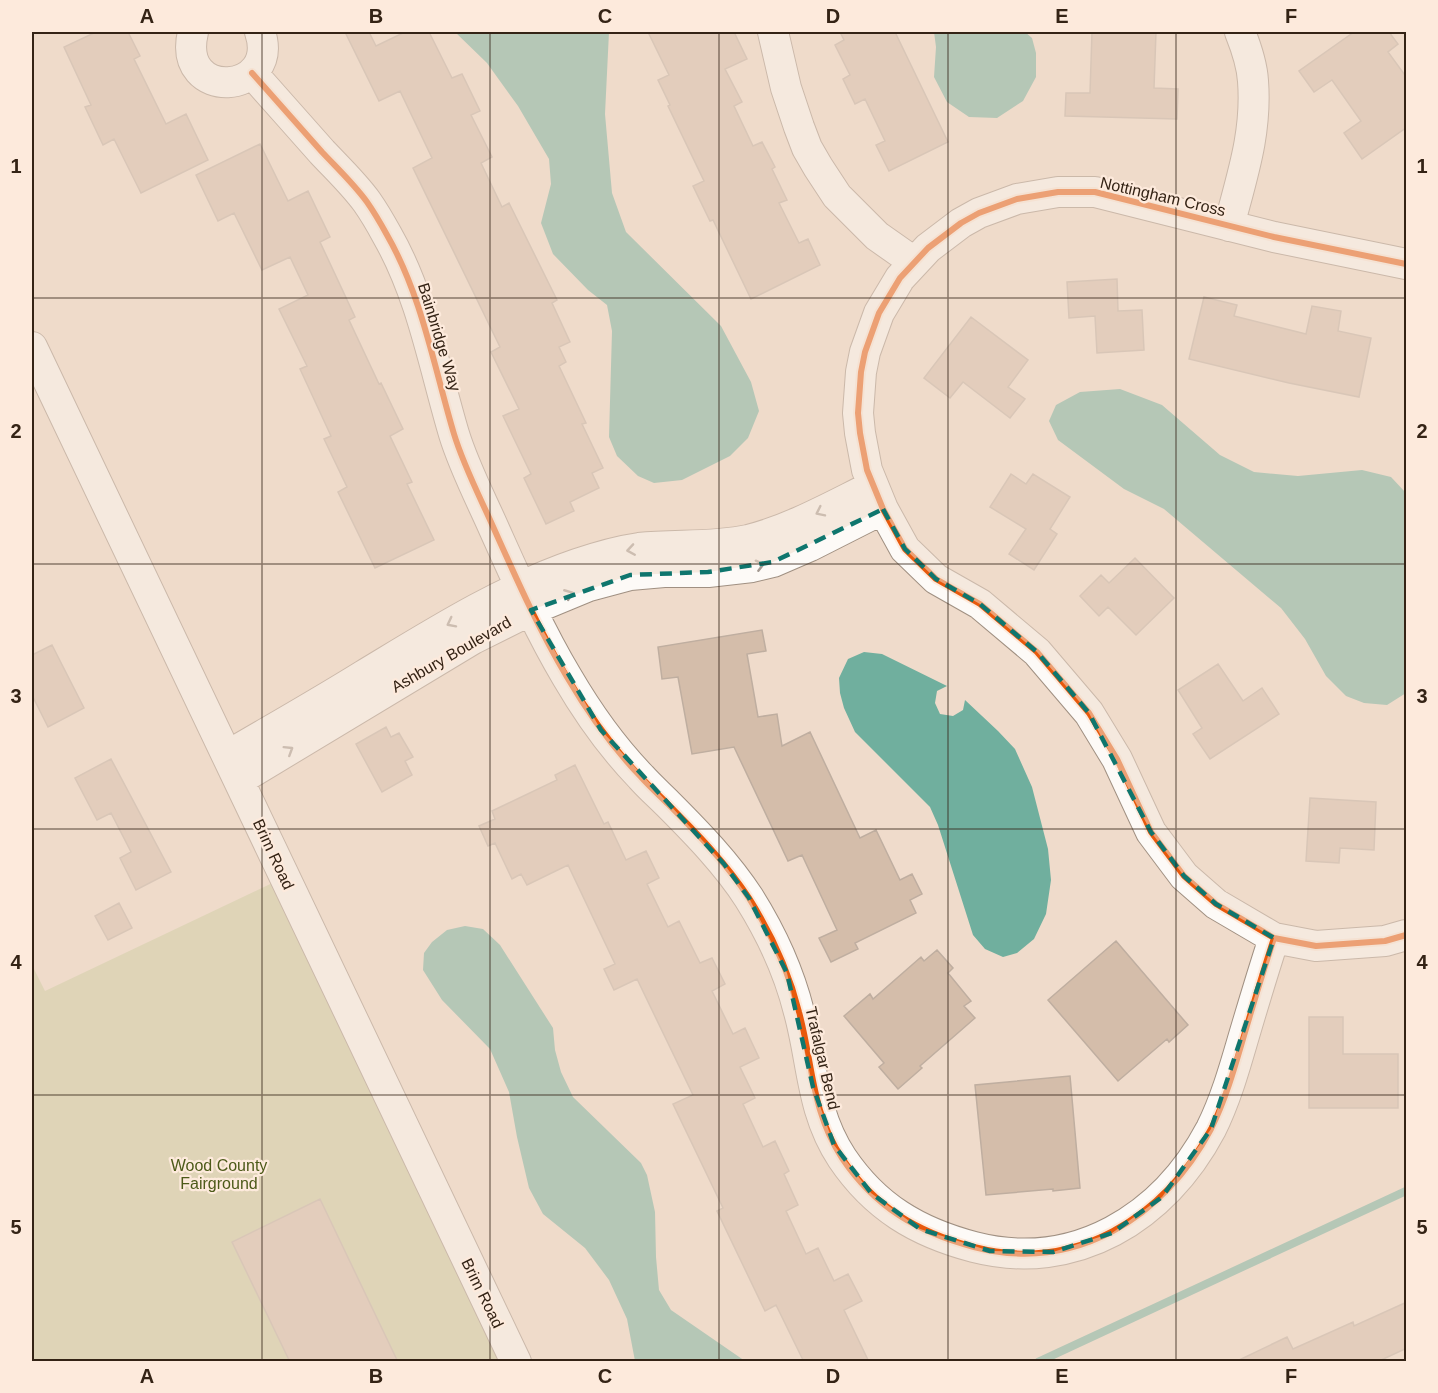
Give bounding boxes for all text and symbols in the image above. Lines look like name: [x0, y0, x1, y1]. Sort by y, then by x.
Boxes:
text: A: [140, 5, 154, 27]
text: B: [369, 5, 383, 27]
text: C: [598, 5, 612, 27]
text: D: [826, 5, 840, 27]
text: E: [1055, 5, 1069, 27]
text: F: [1285, 5, 1297, 27]
text: 1: [10, 155, 22, 177]
text: 1: [1416, 155, 1428, 177]
street label: Nottingham Cross: [1099, 174, 1227, 219]
street label: Bainbridge Way: [415, 281, 464, 393]
text: 2: [10, 420, 22, 442]
text: 2: [1416, 420, 1428, 442]
one-way arrow: [816, 504, 827, 516]
one-way arrow: [626, 543, 636, 555]
one-way arrow: [755, 559, 765, 572]
one-way arrow: [563, 589, 574, 602]
street label: Ashbury Boulevard: [388, 613, 514, 696]
one-way arrow: [447, 616, 458, 627]
text: 3: [10, 685, 22, 707]
text: 3: [1416, 685, 1428, 707]
one-way arrow: [283, 745, 293, 757]
street label: Brim Road: [250, 816, 297, 892]
text: 4: [10, 951, 22, 973]
text: 4: [1416, 951, 1428, 973]
street label: Trafalgar Bend: [802, 1005, 843, 1111]
park label: Wood County Fairground: [171, 1157, 267, 1192]
text: 5: [10, 1216, 22, 1238]
text: 5: [1416, 1216, 1428, 1238]
street label: Brim Road: [458, 1256, 507, 1331]
text: A: [140, 1365, 154, 1387]
text: B: [369, 1365, 383, 1387]
text: C: [598, 1365, 612, 1387]
text: D: [826, 1365, 840, 1387]
text: E: [1055, 1365, 1069, 1387]
text: F: [1285, 1365, 1297, 1387]

